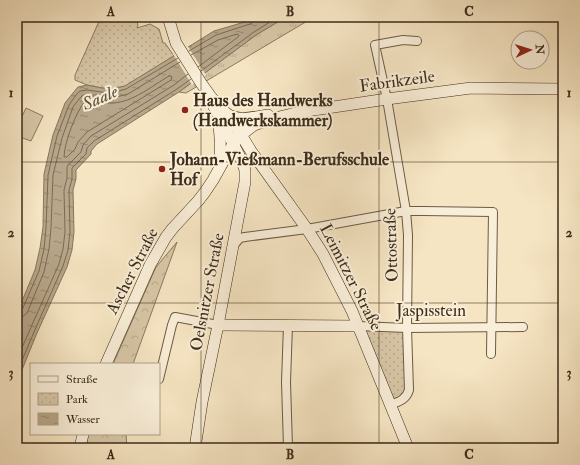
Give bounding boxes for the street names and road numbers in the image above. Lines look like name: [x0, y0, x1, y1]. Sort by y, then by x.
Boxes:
street label: Fabrikzeile: [358, 65, 436, 97]
street label: Ottostraße: [379, 208, 403, 282]
street label: Leimitzer Straße: [315, 220, 387, 334]
street label: Ascher Straße: [101, 224, 163, 319]
street label: Oelsnitzer Straße: [185, 231, 229, 353]
street label: Jaspisstein: [395, 300, 466, 322]

